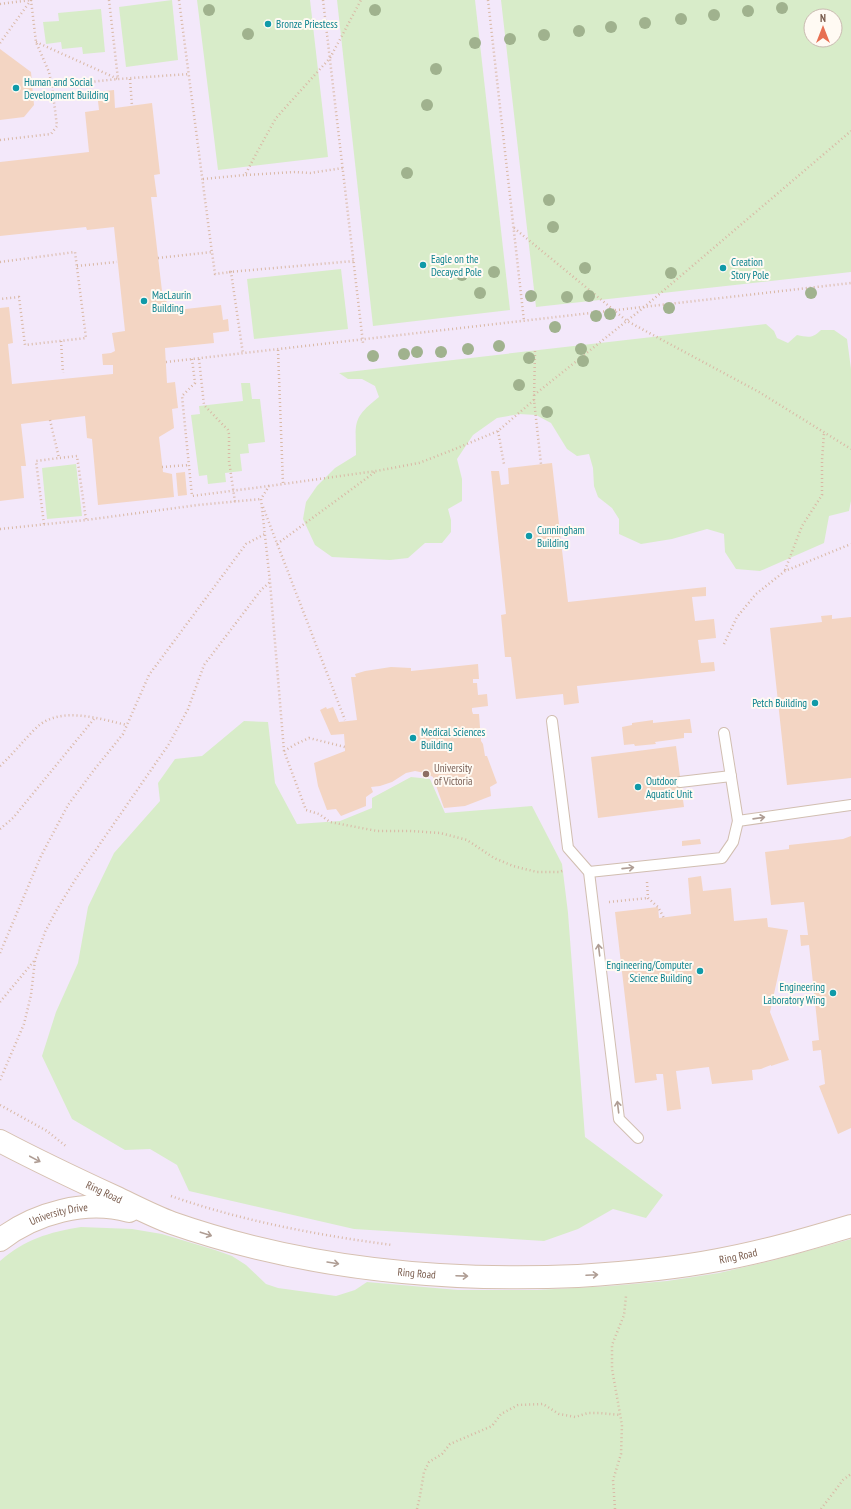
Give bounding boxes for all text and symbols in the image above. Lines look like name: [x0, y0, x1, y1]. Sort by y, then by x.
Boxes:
north arrow: [803, 8, 843, 48]
text: N: [820, 11, 826, 25]
place label: Bronze Priestess: [276, 17, 338, 31]
marker: Bronze Priestess: [263, 19, 273, 29]
place label: Human and Social Development Building: [24, 75, 109, 102]
marker: Human and Social Development Building: [11, 83, 21, 93]
place label: Eagle on the Decayed Pole: [431, 252, 482, 279]
place label: Creation Story Pole: [731, 255, 770, 282]
marker: Eagle on the Decayed Pole: [418, 260, 428, 270]
marker: Creation Story Pole: [718, 263, 728, 273]
place label: MacLaurin Building: [152, 288, 191, 315]
marker: MacLaurin Building: [139, 296, 149, 306]
place label: Cunningham Building: [537, 523, 585, 550]
marker: Cunningham Building: [524, 531, 534, 541]
place label: Petch Building: [752, 696, 807, 710]
marker: Petch Building: [810, 698, 820, 708]
place label: Medical Sciences Building: [421, 725, 486, 752]
marker: Medical Sciences Building: [408, 733, 418, 743]
place label: University of Victoria: [434, 761, 473, 788]
marker: University of Victoria: [421, 769, 431, 779]
place label: Outdoor Aquatic Unit: [646, 774, 692, 801]
marker: Outdoor Aquatic Unit: [633, 782, 643, 792]
one-way arrow: [752, 814, 765, 822]
one-way arrow: [621, 865, 634, 872]
one-way arrow: [595, 944, 603, 957]
place label: Engineering/Computer Science Building: [607, 958, 692, 985]
marker: Engineering/Computer Science Building: [695, 966, 705, 976]
place label: Engineering Laboratory Wing: [763, 980, 825, 1007]
marker: Engineering Laboratory Wing: [828, 988, 838, 998]
one-way arrow: [614, 1101, 622, 1114]
one-way arrow: [28, 1156, 40, 1164]
street label: Ring Road: [84, 1177, 125, 1207]
street label: University Drive: [27, 1200, 89, 1228]
one-way arrow: [200, 1231, 213, 1238]
street label: Ring Road: [718, 1245, 759, 1267]
one-way arrow: [326, 1259, 339, 1267]
street label: Ring Road: [397, 1264, 437, 1282]
one-way arrow: [585, 1271, 598, 1279]
one-way arrow: [455, 1272, 468, 1280]

